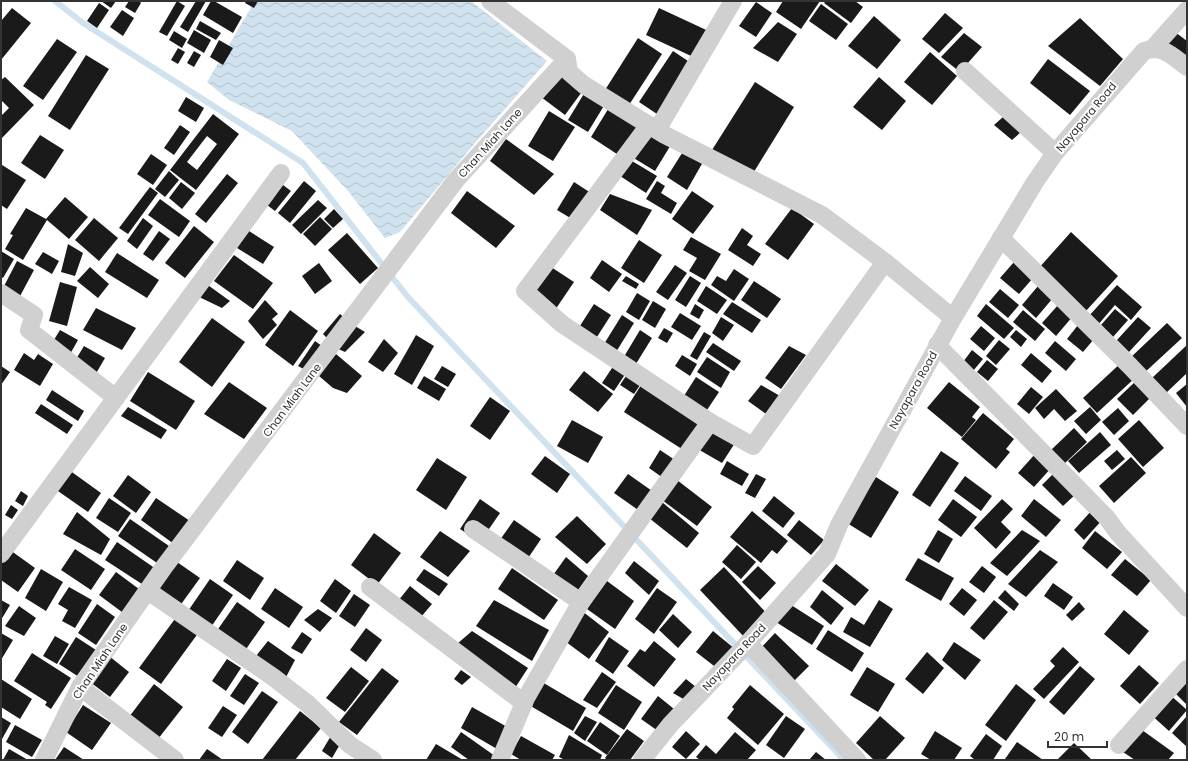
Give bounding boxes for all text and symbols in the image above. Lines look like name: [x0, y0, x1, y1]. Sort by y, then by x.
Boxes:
street label: Nayapara Road: [1052, 79, 1120, 155]
street label: Chan Miah Lane: [454, 105, 526, 181]
street label: Nayapara Road: [885, 348, 941, 432]
street label: Chan Miah Lane: [259, 360, 325, 440]
street label: Chan Miah Lane: [69, 620, 131, 702]
street label: Nayapara Road: [699, 620, 769, 694]
scale bar: [1048, 723, 1107, 749]
text: 20 m: [1054, 728, 1084, 745]

